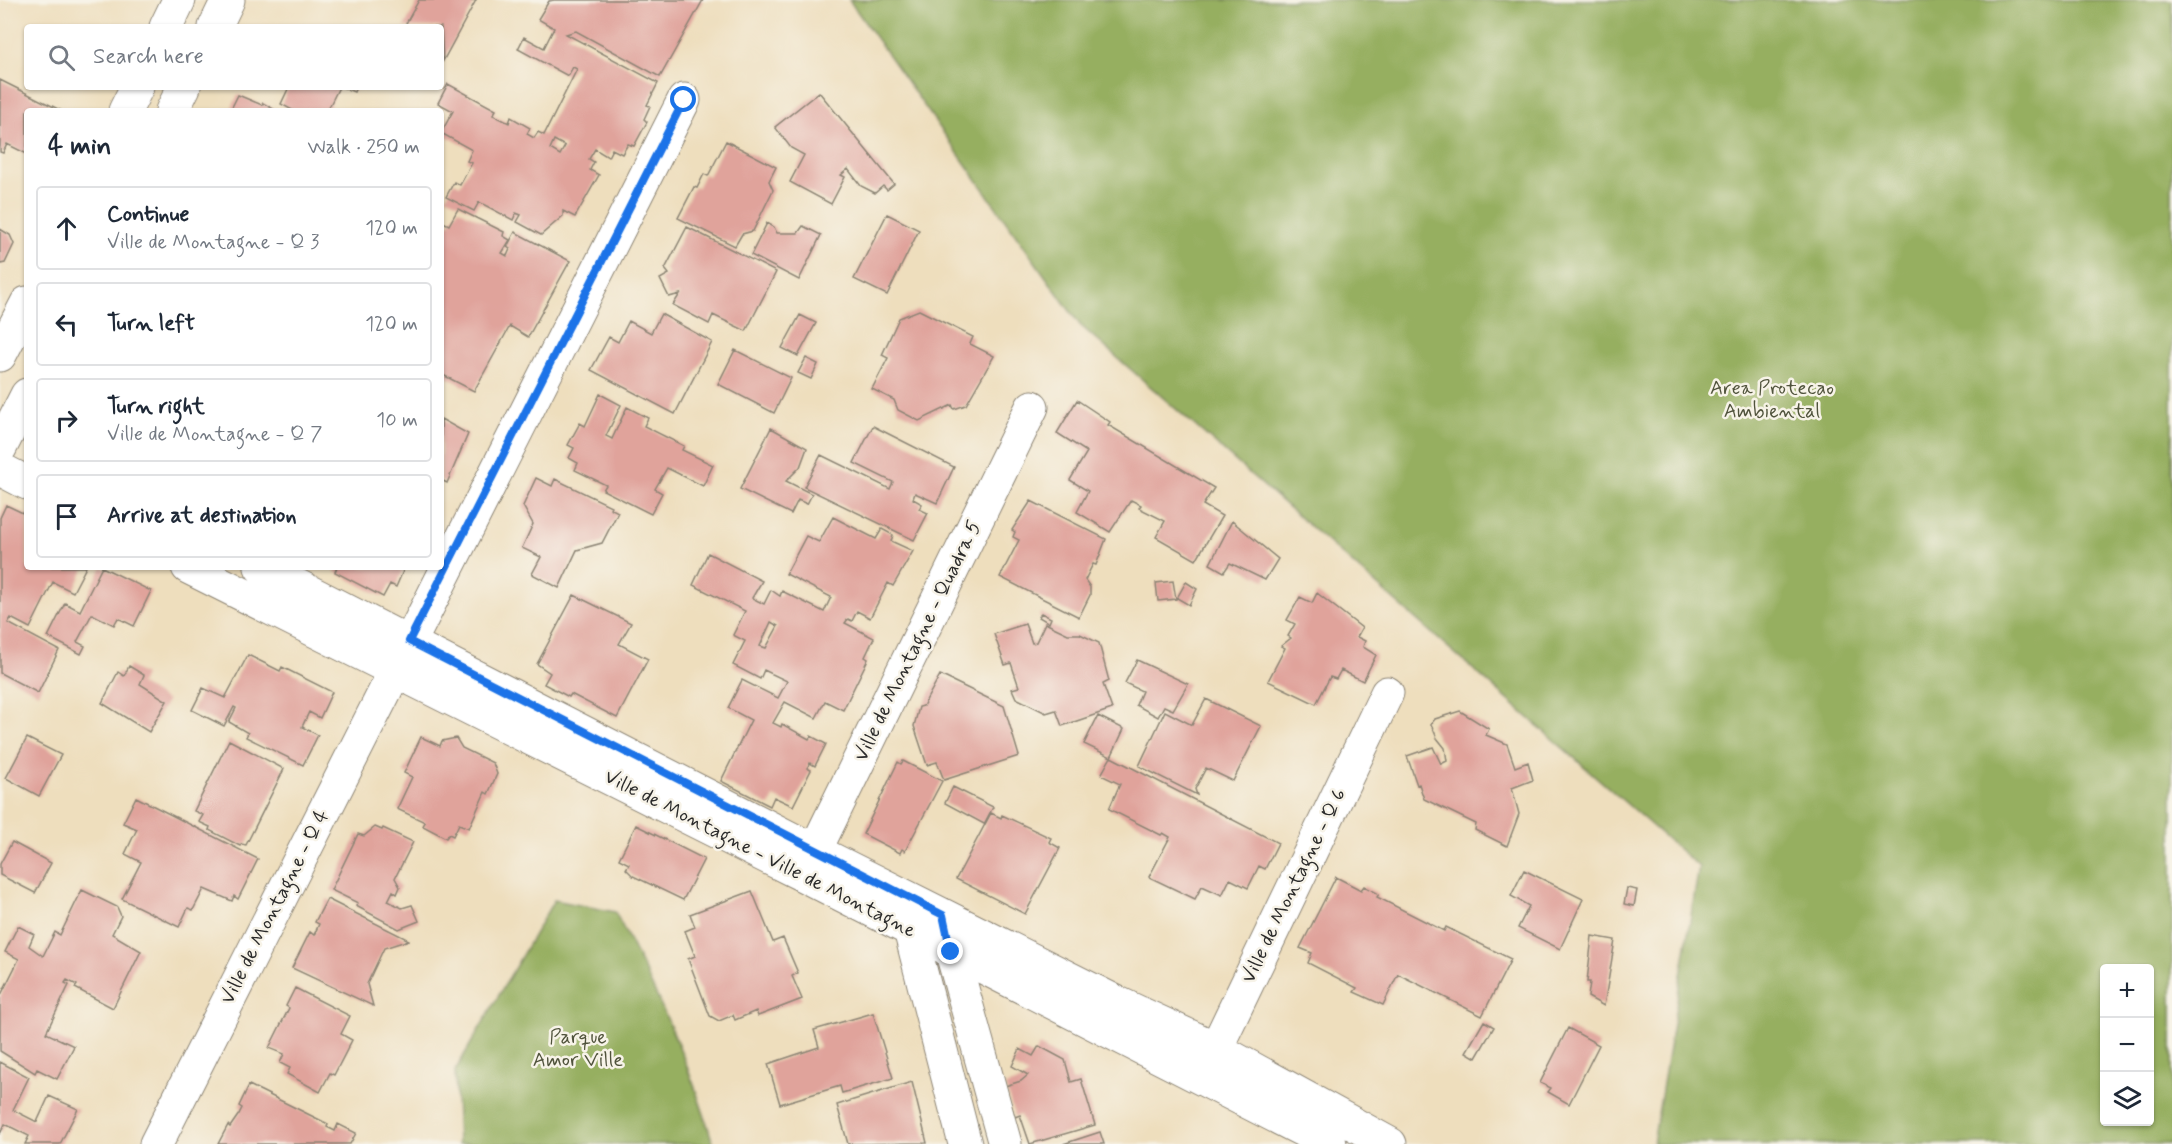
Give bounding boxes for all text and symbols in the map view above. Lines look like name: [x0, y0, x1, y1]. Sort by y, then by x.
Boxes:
search box: [24, 24, 444, 90]
icon: search: [45, 41, 78, 74]
text: Search here: [93, 43, 204, 71]
route start: [670, 86, 696, 112]
text: 4 min: [48, 130, 111, 164]
text: Walk · 250 m: [308, 134, 420, 161]
text: Continue: [107, 201, 189, 229]
icon: ahead: [50, 212, 83, 245]
text: 120 m: [365, 215, 418, 242]
text: Ville de Montagne - Q 3: [107, 229, 319, 256]
icon: left: [50, 308, 83, 341]
text: Turn left: [107, 310, 195, 338]
text: 120 m: [365, 311, 418, 338]
park label: Area Protecao Ambiental: [1710, 375, 1834, 425]
text: Turn right: [107, 393, 205, 421]
icon: right: [50, 404, 83, 437]
text: 10 m: [376, 407, 418, 434]
text: Ville de Montagne - Q 7: [107, 421, 322, 448]
icon: arrive: [50, 500, 83, 533]
text: Arrive at destination: [107, 502, 297, 530]
street label: Ville de Montagne - Quadra 5: [848, 516, 990, 767]
street label: Ville de Montagne - Ville de Montagne: [599, 763, 920, 946]
street label: Ville de Montagne - Q 6: [1235, 784, 1355, 989]
street label: Ville de Montagne - Q 4: [214, 805, 338, 1010]
route end: [937, 938, 963, 964]
map controls: [2100, 964, 2154, 1126]
button: +: [2100, 964, 2154, 1018]
button: −: [2100, 1018, 2154, 1072]
park label: Parque Amor Ville: [533, 1024, 623, 1074]
button: layers: [2100, 1072, 2154, 1126]

